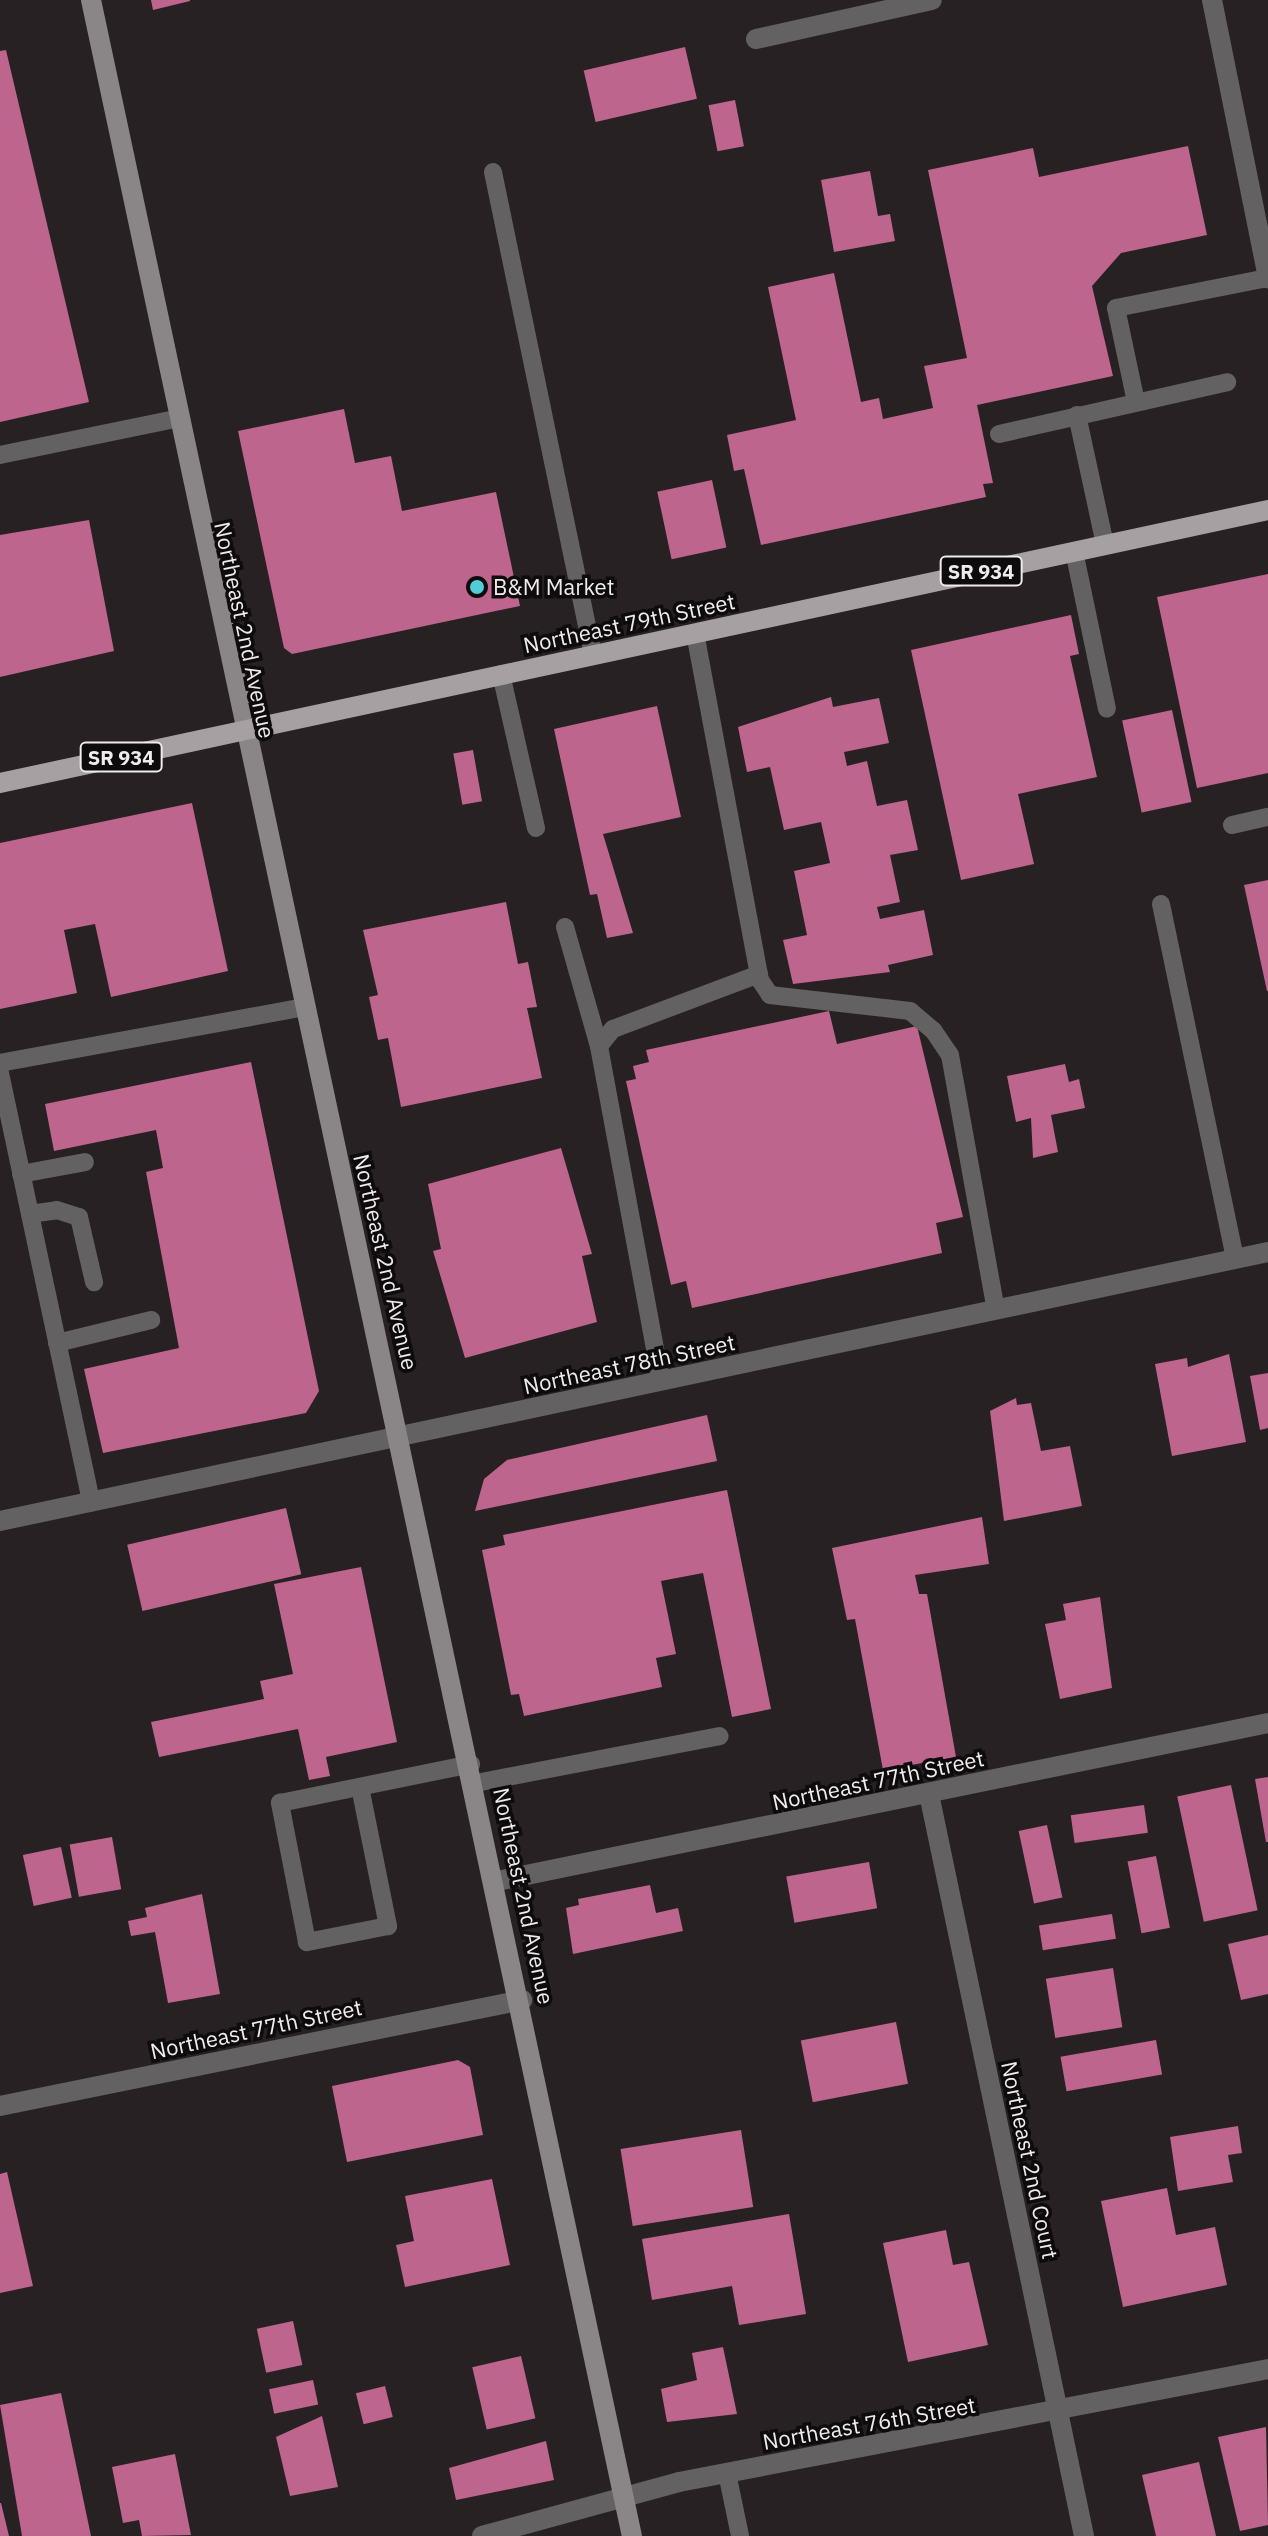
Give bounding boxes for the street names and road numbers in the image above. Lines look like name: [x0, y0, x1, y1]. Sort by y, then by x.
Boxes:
street label: Northeast 2nd Avenue: [209, 519, 281, 741]
road number: SR 934: [939, 555, 1023, 587]
street label: Northeast 79th Street: [521, 588, 737, 658]
road number: SR 934: [79, 741, 163, 773]
street label: Northeast 2nd Avenue: [348, 1152, 424, 1372]
street label: Northeast 78th Street: [521, 1329, 737, 1399]
street label: Northeast 77th Street: [770, 1745, 986, 1815]
street label: Northeast 2nd Avenue: [488, 1785, 560, 2007]
street label: Northeast 77th Street: [148, 1994, 364, 2064]
street label: Northeast 2nd Court: [996, 2059, 1064, 2261]
street label: Northeast 76th Street: [760, 2391, 978, 2455]

